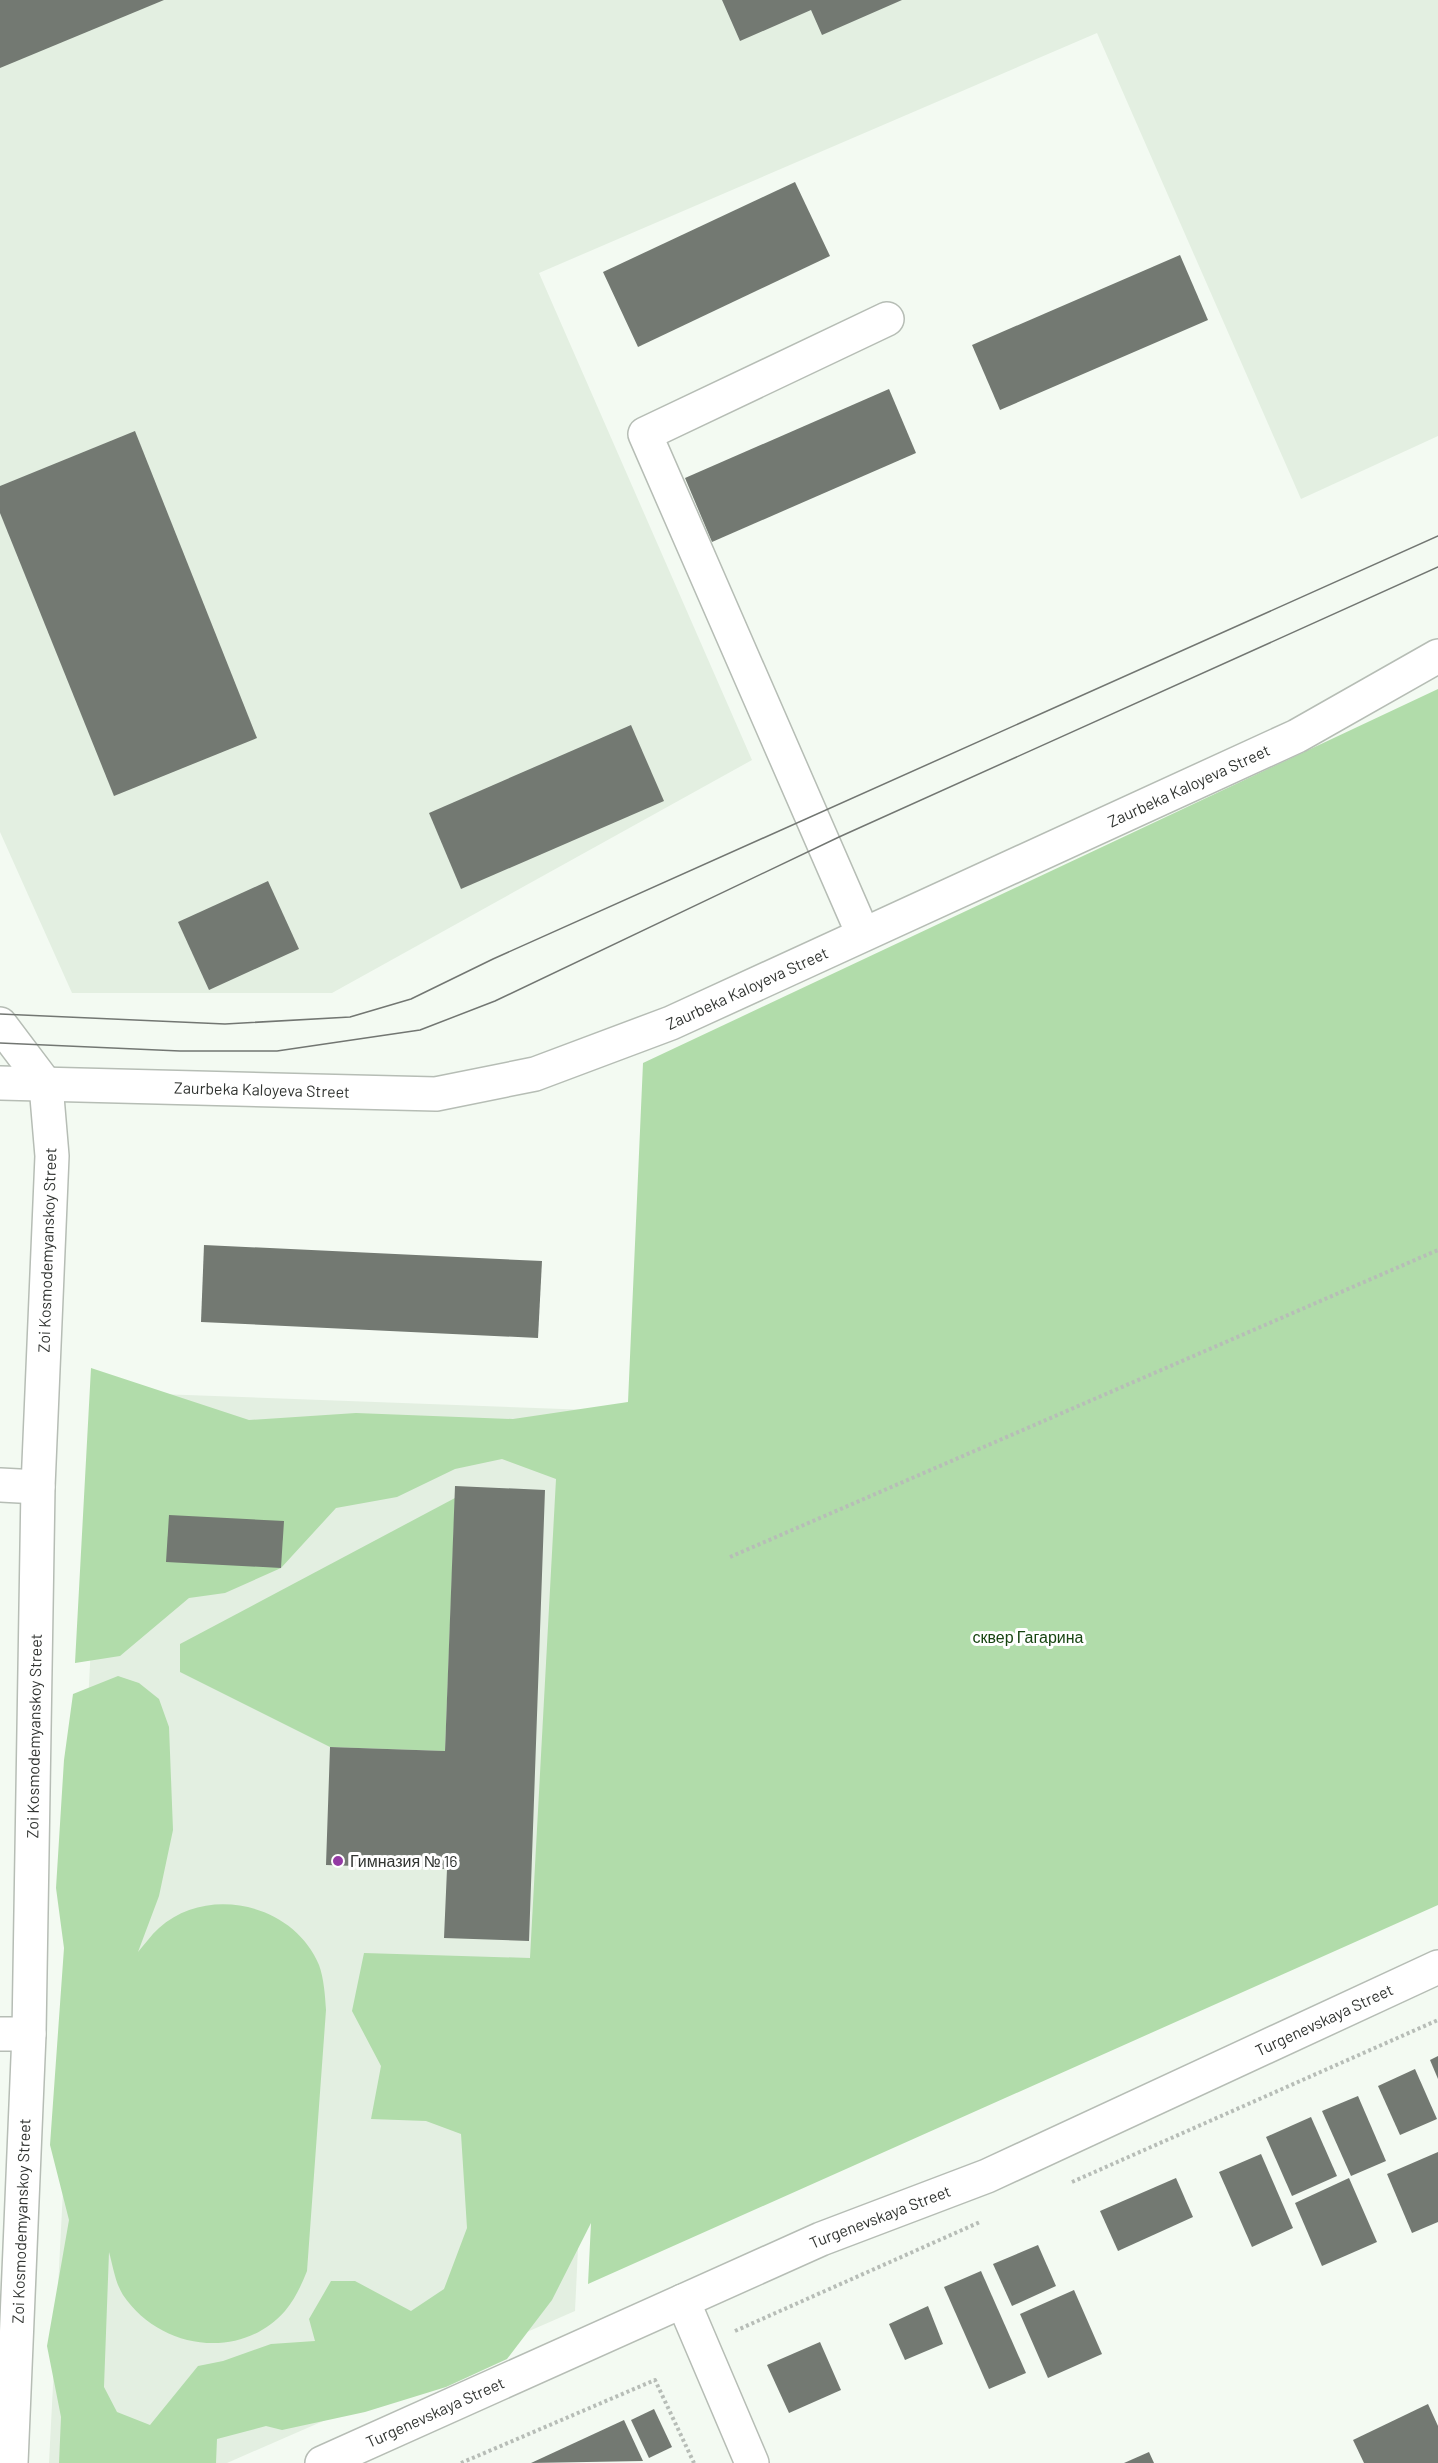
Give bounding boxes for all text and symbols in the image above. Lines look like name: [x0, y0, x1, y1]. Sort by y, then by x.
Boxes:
street label: Zaurbeka Kaloyeva Street: [1105, 740, 1272, 830]
street label: Zaurbeka Kaloyeva Street: [663, 942, 831, 1033]
street label: Zaurbeka Kaloyeva Street: [174, 1077, 350, 1101]
street label: Zoi Kosmodemyanskoy Street: [33, 1147, 60, 1353]
park label: сквер Гагарина: [973, 1627, 1084, 1646]
street label: Zoi Kosmodemyanskoy Street: [22, 1633, 45, 1839]
place label: Гимназия № 16: [350, 1851, 458, 1870]
marker: Гимназия № 16: [331, 1854, 345, 1868]
street label: Turgenevskaya Street: [1252, 1979, 1396, 2059]
street label: Zoi Kosmodemyanskoy Street: [7, 2118, 34, 2324]
street label: Turgenevskaya Street: [806, 2181, 953, 2252]
street label: Turgenevskaya Street: [363, 2372, 507, 2451]

